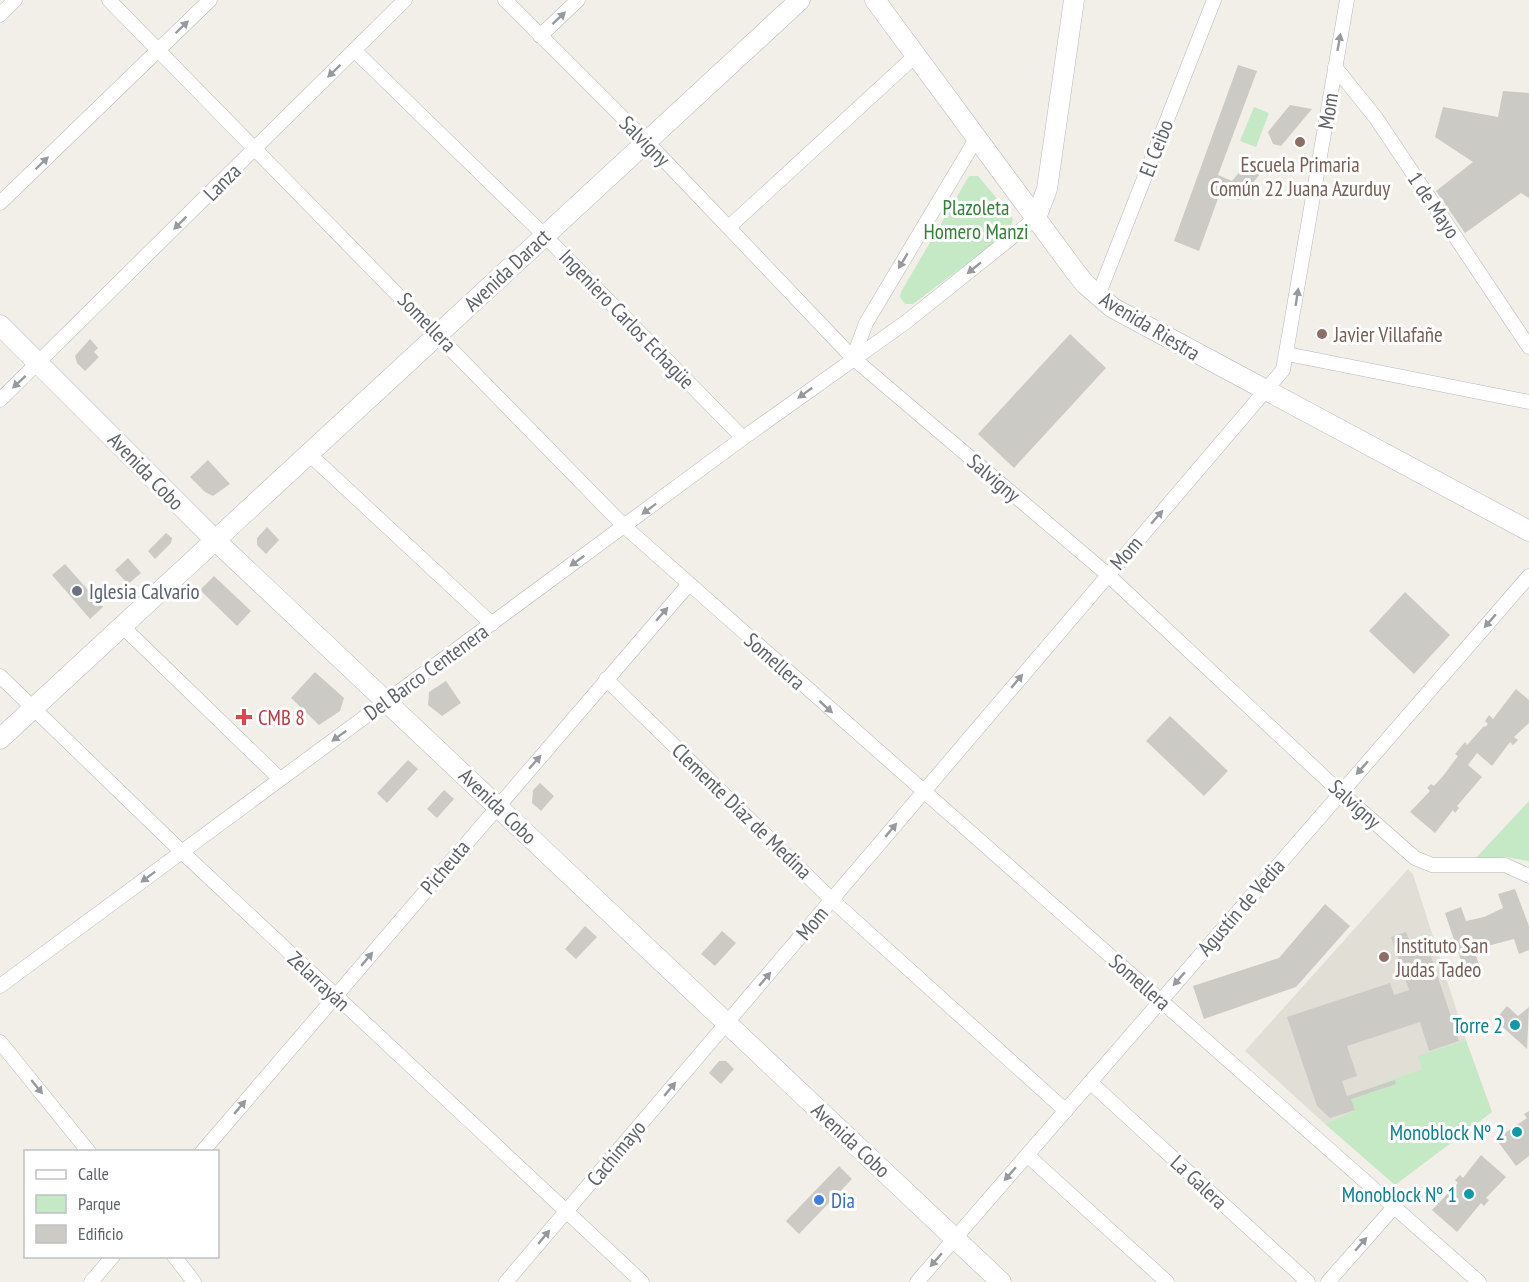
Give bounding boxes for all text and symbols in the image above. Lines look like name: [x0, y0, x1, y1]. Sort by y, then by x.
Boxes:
one-way arrow: [552, 11, 567, 25]
one-way arrow: [175, 20, 190, 34]
one-way arrow: [1335, 32, 1344, 51]
one-way arrow: [327, 64, 342, 78]
street label: Mom: [1312, 91, 1344, 131]
street label: Salvigny: [614, 110, 676, 172]
street label: El Ceibo: [1133, 116, 1179, 180]
marker: Escuela Primaria Común 22 Juana Azurduy: [1293, 135, 1307, 149]
place label: Escuela Primaria Común 22 Juana Azurduy: [1210, 151, 1390, 202]
one-way arrow: [35, 156, 49, 170]
street label: Lanza: [198, 158, 246, 206]
street label: 1 de Mayo: [1402, 166, 1466, 244]
park label: Plazoleta Homero Manzi: [923, 194, 1029, 245]
one-way arrow: [174, 215, 188, 229]
street label: Avenida Daract: [458, 223, 556, 317]
street label: Ingeniero Carlos Echagüe: [554, 244, 700, 394]
one-way arrow: [898, 253, 908, 270]
one-way arrow: [966, 262, 982, 275]
street label: Somellera: [392, 286, 462, 358]
street label: Avenida Riestra: [1095, 286, 1205, 366]
one-way arrow: [1293, 287, 1302, 306]
place label: Javier Villafañe: [1333, 321, 1443, 348]
marker: Javier Villafañe: [1315, 327, 1329, 341]
one-way arrow: [12, 375, 27, 389]
one-way arrow: [798, 387, 814, 399]
street label: Avenida Cobo: [102, 426, 190, 516]
street label: Salvigny: [962, 448, 1026, 508]
one-way arrow: [641, 502, 656, 514]
one-way arrow: [1150, 510, 1163, 525]
street label: Mom: [1104, 531, 1148, 575]
one-way arrow: [570, 555, 586, 567]
place label: Iglesia Calvario: [89, 578, 200, 605]
marker: Iglesia Calvario: [70, 584, 84, 598]
one-way arrow: [656, 606, 669, 622]
one-way arrow: [1484, 613, 1497, 628]
street label: Del Barco Centenera: [359, 618, 493, 726]
street label: Somellera: [739, 627, 811, 695]
one-way arrow: [1010, 674, 1023, 689]
one-way arrow: [818, 700, 833, 713]
place label: CMB 8: [258, 704, 305, 731]
marker: CMB 8: [235, 708, 253, 726]
one-way arrow: [331, 730, 347, 742]
street label: Clemente Díaz de Medina: [666, 737, 818, 885]
one-way arrow: [528, 754, 542, 769]
one-way arrow: [1355, 761, 1369, 776]
street label: Avenida Cobo: [453, 762, 543, 850]
street label: Salvigny: [1323, 773, 1387, 835]
one-way arrow: [884, 823, 897, 838]
street label: Picheuta: [415, 834, 475, 900]
street label: Agustín de Vedia: [1191, 853, 1291, 961]
one-way arrow: [140, 870, 156, 883]
street label: Mom: [790, 900, 834, 946]
place label: Instituto San Judas Tadeo: [1395, 932, 1488, 983]
street label: Zelarrayán: [282, 945, 356, 1017]
street label: Somellera: [1104, 948, 1176, 1016]
marker: Instituto San Judas Tadeo: [1377, 950, 1391, 964]
one-way arrow: [360, 951, 373, 967]
one-way arrow: [758, 971, 771, 987]
one-way arrow: [1173, 971, 1186, 986]
place label: Torre 2: [1453, 1012, 1503, 1039]
marker: Torre 2: [1508, 1018, 1522, 1032]
one-way arrow: [30, 1079, 43, 1094]
one-way arrow: [664, 1081, 677, 1097]
street label: Avenida Cobo: [806, 1097, 896, 1183]
one-way arrow: [233, 1100, 246, 1115]
street label: Cachimayo: [581, 1114, 651, 1192]
place label: Monoblock Nº 2: [1390, 1119, 1505, 1146]
marker: Monoblock Nº 2: [1510, 1125, 1524, 1139]
street label: La Galera: [1165, 1149, 1233, 1215]
legend: [24, 1150, 219, 1258]
text: Calle: [78, 1162, 109, 1185]
one-way arrow: [1004, 1166, 1017, 1181]
place label: Monoblock Nº 1: [1342, 1181, 1457, 1208]
place label: Dia: [831, 1187, 855, 1214]
marker: Monoblock Nº 1: [1462, 1187, 1476, 1201]
text: Parque: [78, 1192, 121, 1215]
marker: Dia: [812, 1193, 826, 1207]
text: Edificio: [78, 1222, 124, 1245]
one-way arrow: [537, 1230, 550, 1245]
one-way arrow: [1354, 1237, 1367, 1252]
one-way arrow: [930, 1252, 943, 1267]

